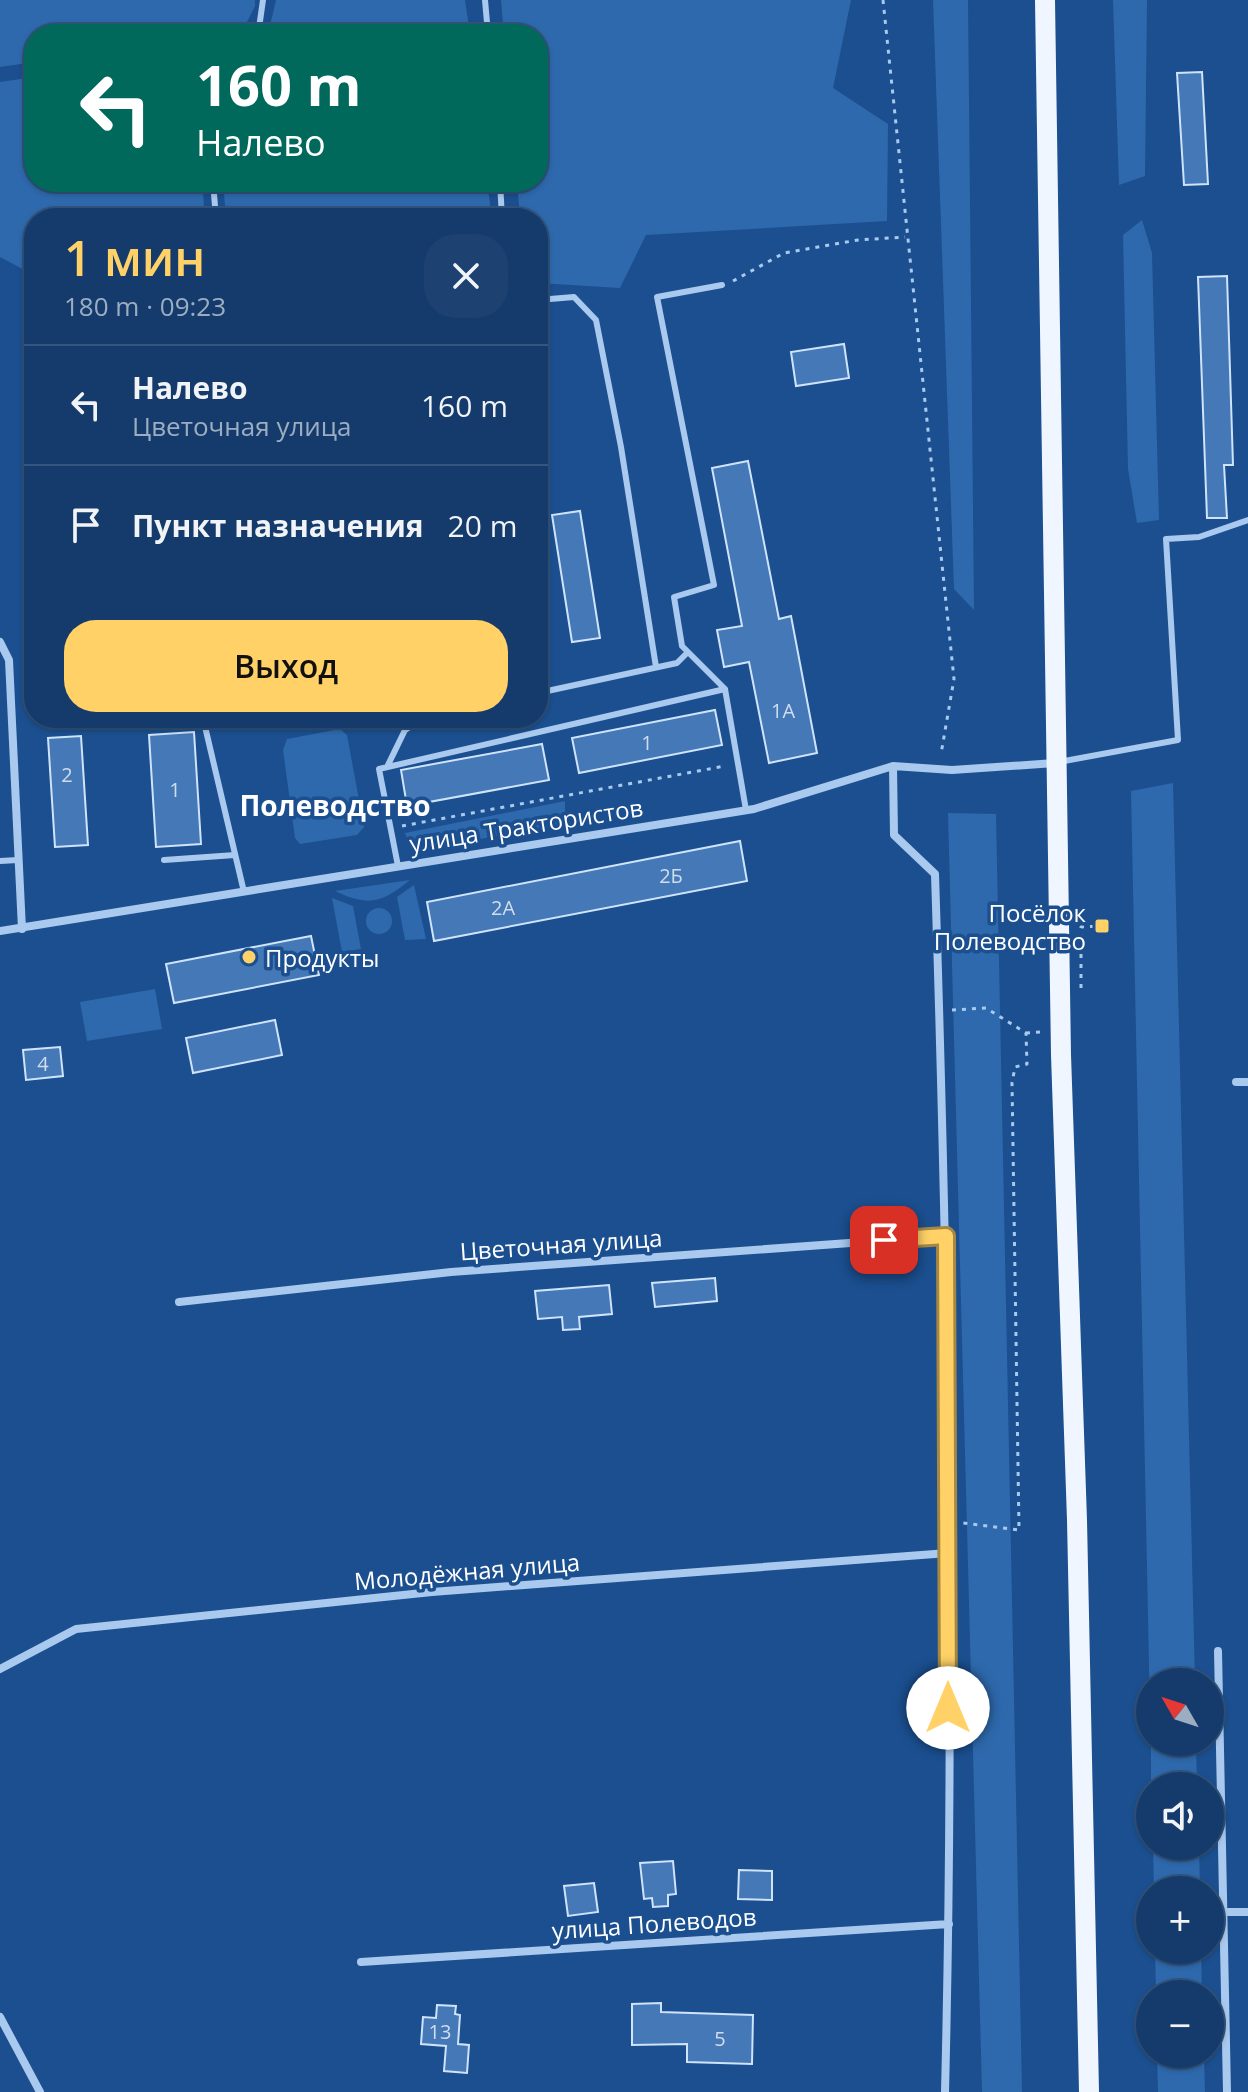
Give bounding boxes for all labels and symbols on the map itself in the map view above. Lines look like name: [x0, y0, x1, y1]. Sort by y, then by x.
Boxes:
house number: 1А: [771, 697, 795, 724]
house number: 1: [641, 729, 653, 756]
house number: 2: [61, 761, 73, 788]
house number: 1: [169, 776, 181, 803]
district label: Полеводство: [239, 786, 431, 824]
street label: улица Трактористов: [407, 790, 645, 860]
house number: 2Б: [659, 862, 683, 889]
house number: 2А: [491, 894, 515, 921]
place label: Посёлок Полеводство: [934, 896, 1087, 957]
marker: Посёлок Полеводство: [1093, 917, 1111, 935]
place label: Продукты: [265, 941, 380, 974]
marker: Продукты: [240, 948, 258, 966]
house number: 4: [37, 1050, 49, 1077]
pin: [850, 1206, 918, 1274]
street label: Цветочная улица: [459, 1220, 663, 1268]
street label: Молодёжная улица: [353, 1545, 581, 1597]
position arrow: [906, 1666, 990, 1750]
north arrow: [1136, 1668, 1224, 1756]
street label: улица Полеводов: [551, 1899, 757, 1947]
house number: 13: [429, 2018, 451, 2045]
house number: 5: [714, 2025, 726, 2052]

